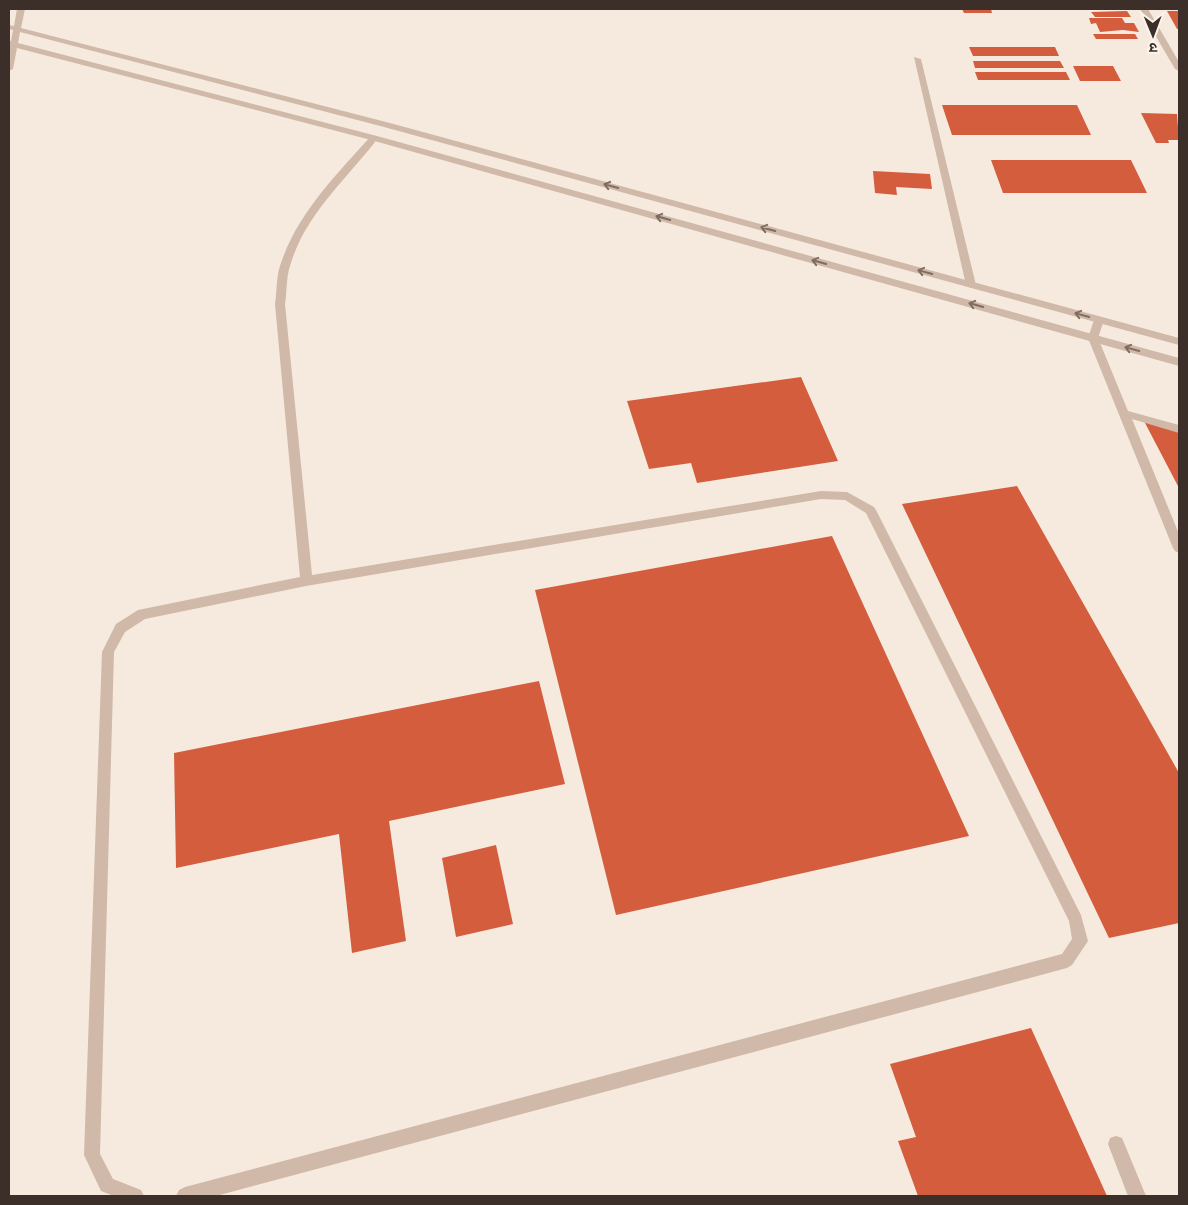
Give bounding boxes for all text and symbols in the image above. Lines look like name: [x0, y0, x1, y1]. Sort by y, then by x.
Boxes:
north arrow: [1128, 10, 1178, 60]
text: उ: [1148, 40, 1157, 56]
one-way arrow: [604, 181, 620, 191]
one-way arrow: [655, 213, 671, 222]
one-way arrow: [761, 224, 777, 234]
one-way arrow: [812, 256, 828, 266]
one-way arrow: [917, 267, 933, 277]
one-way arrow: [968, 300, 984, 310]
one-way arrow: [1074, 310, 1090, 320]
one-way arrow: [1125, 343, 1141, 353]

